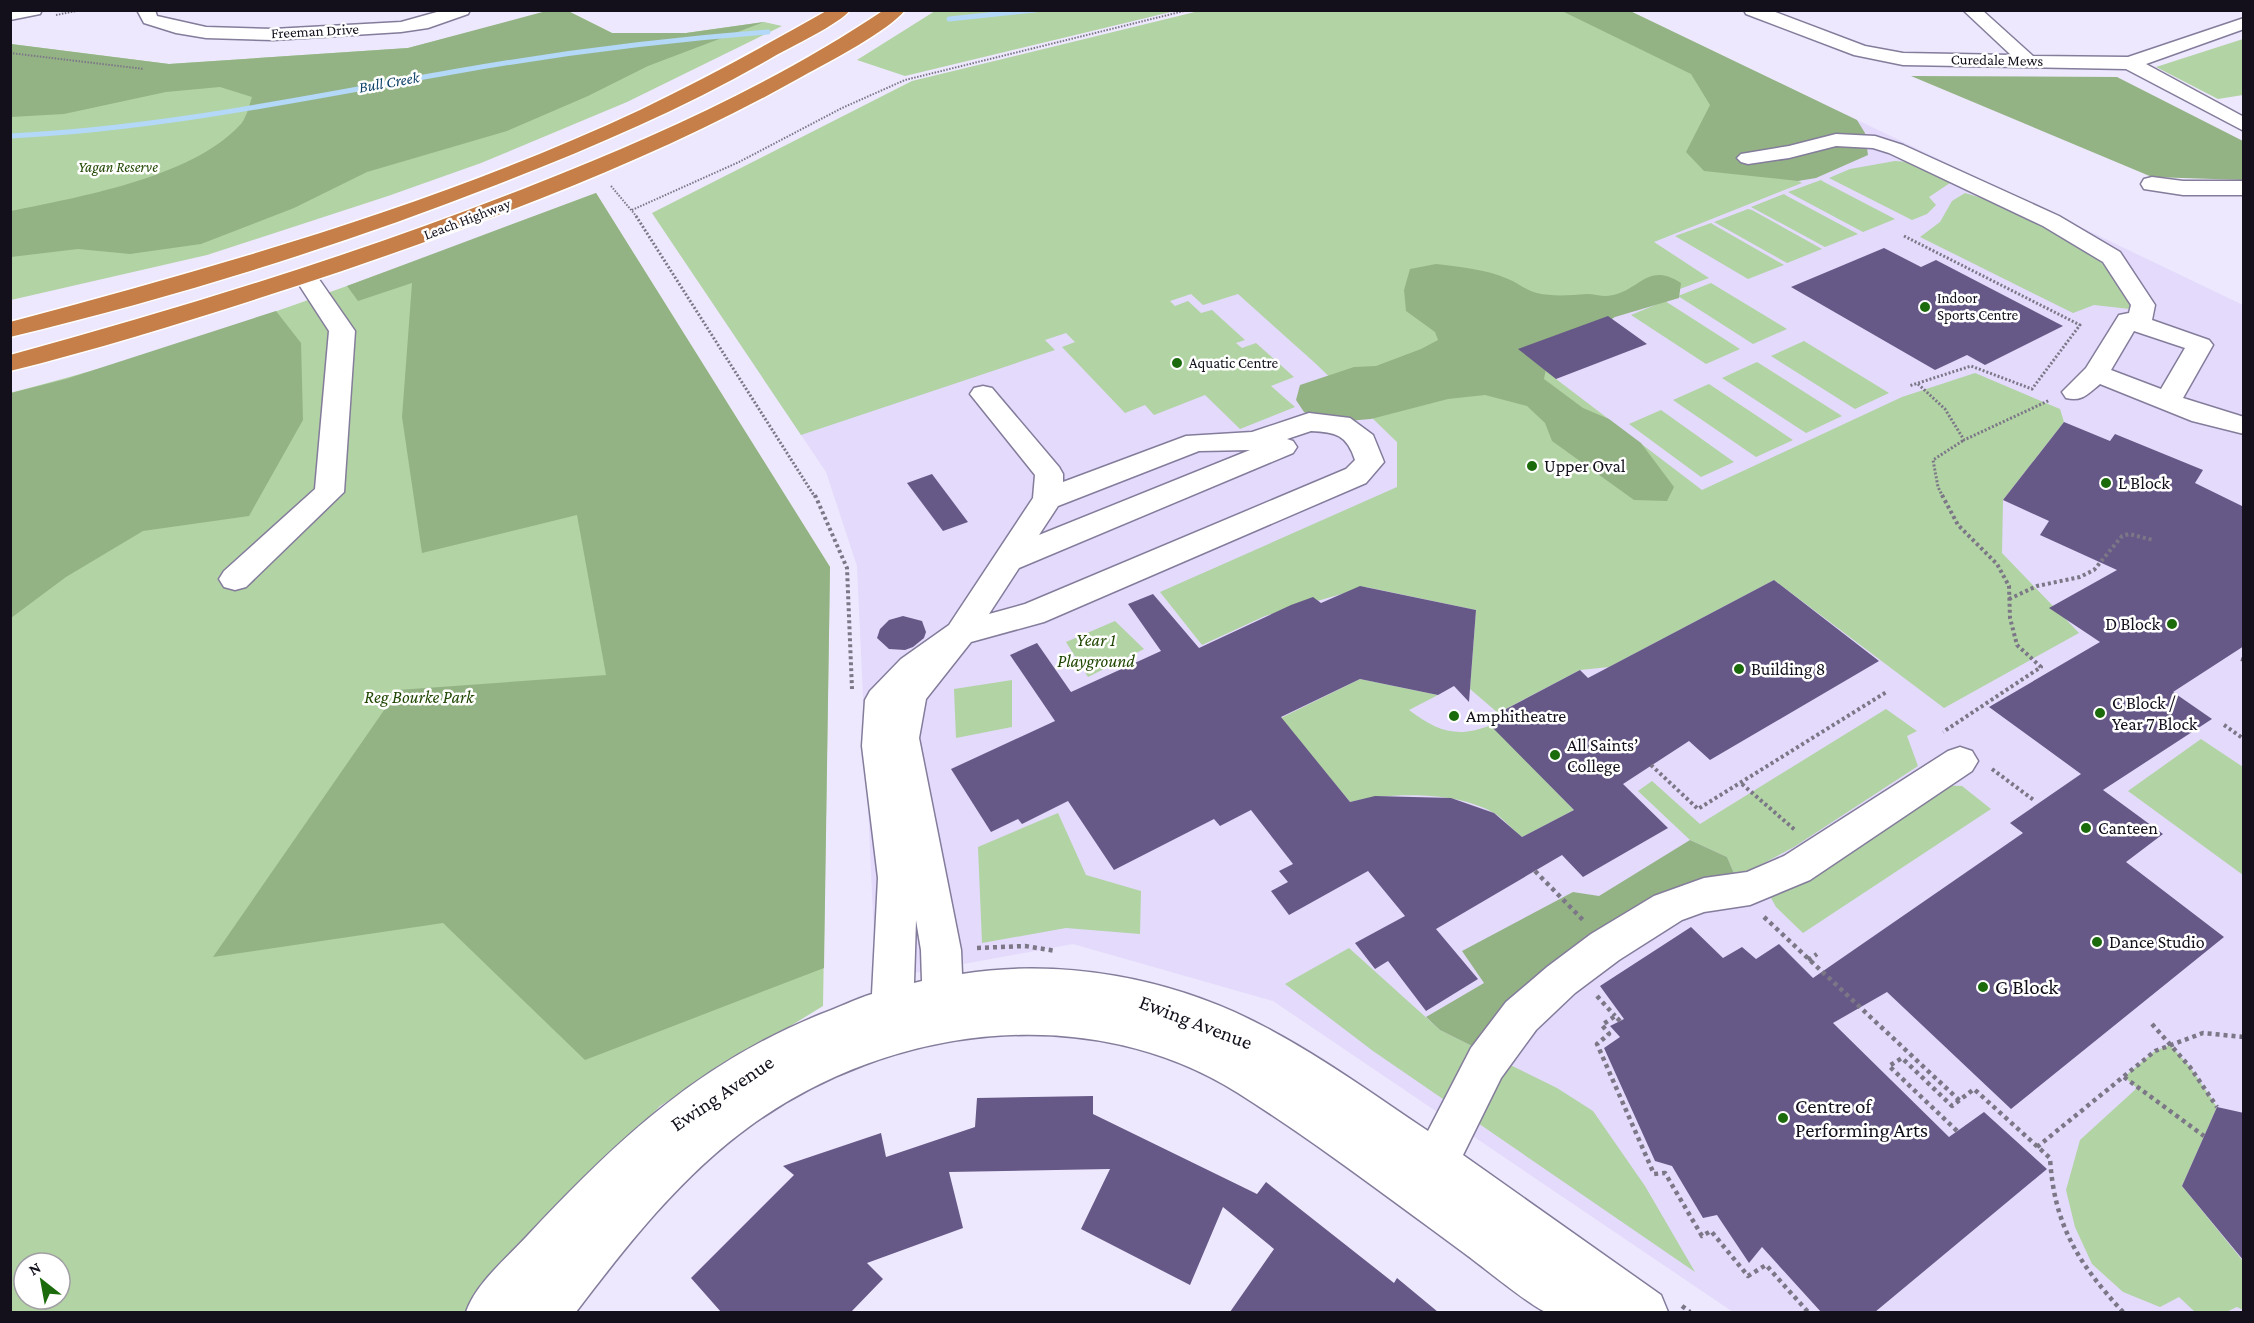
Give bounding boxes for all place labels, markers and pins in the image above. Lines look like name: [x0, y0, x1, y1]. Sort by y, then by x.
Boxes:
place label: Indoor Sports Centre: [1937, 290, 2019, 324]
marker: Indoor Sports Centre: [1918, 300, 1932, 314]
place label: Aquatic Centre: [1189, 355, 1278, 372]
marker: Aquatic Centre: [1170, 356, 1184, 370]
place label: Upper Oval: [1544, 456, 1626, 476]
marker: Upper Oval: [1525, 459, 1539, 473]
place label: L Block: [2118, 473, 2170, 493]
marker: L Block: [2099, 476, 2113, 490]
place label: D Block: [2105, 614, 2160, 634]
marker: D Block: [2165, 617, 2179, 631]
place label: Building 8: [1751, 659, 1825, 679]
marker: Building 8: [1732, 662, 1746, 676]
place label: C Block / Year 7 Block: [2112, 693, 2198, 734]
place label: Amphitheatre: [1466, 706, 1566, 726]
marker: C Block / Year 7 Block: [2093, 706, 2107, 720]
marker: Amphitheatre: [1447, 709, 1461, 723]
place label: All Saints’ College: [1567, 735, 1638, 776]
marker: All Saints’ College: [1548, 748, 1562, 762]
place label: Canteen: [2098, 818, 2158, 838]
marker: Canteen: [2079, 821, 2093, 835]
place label: Dance Studio: [2109, 932, 2205, 952]
marker: Dance Studio: [2090, 935, 2104, 949]
place label: G Block: [1995, 975, 2058, 999]
marker: G Block: [1976, 980, 1990, 994]
place label: Centre of Performing Arts: [1795, 1094, 1928, 1142]
marker: Centre of Performing Arts: [1776, 1111, 1790, 1125]

